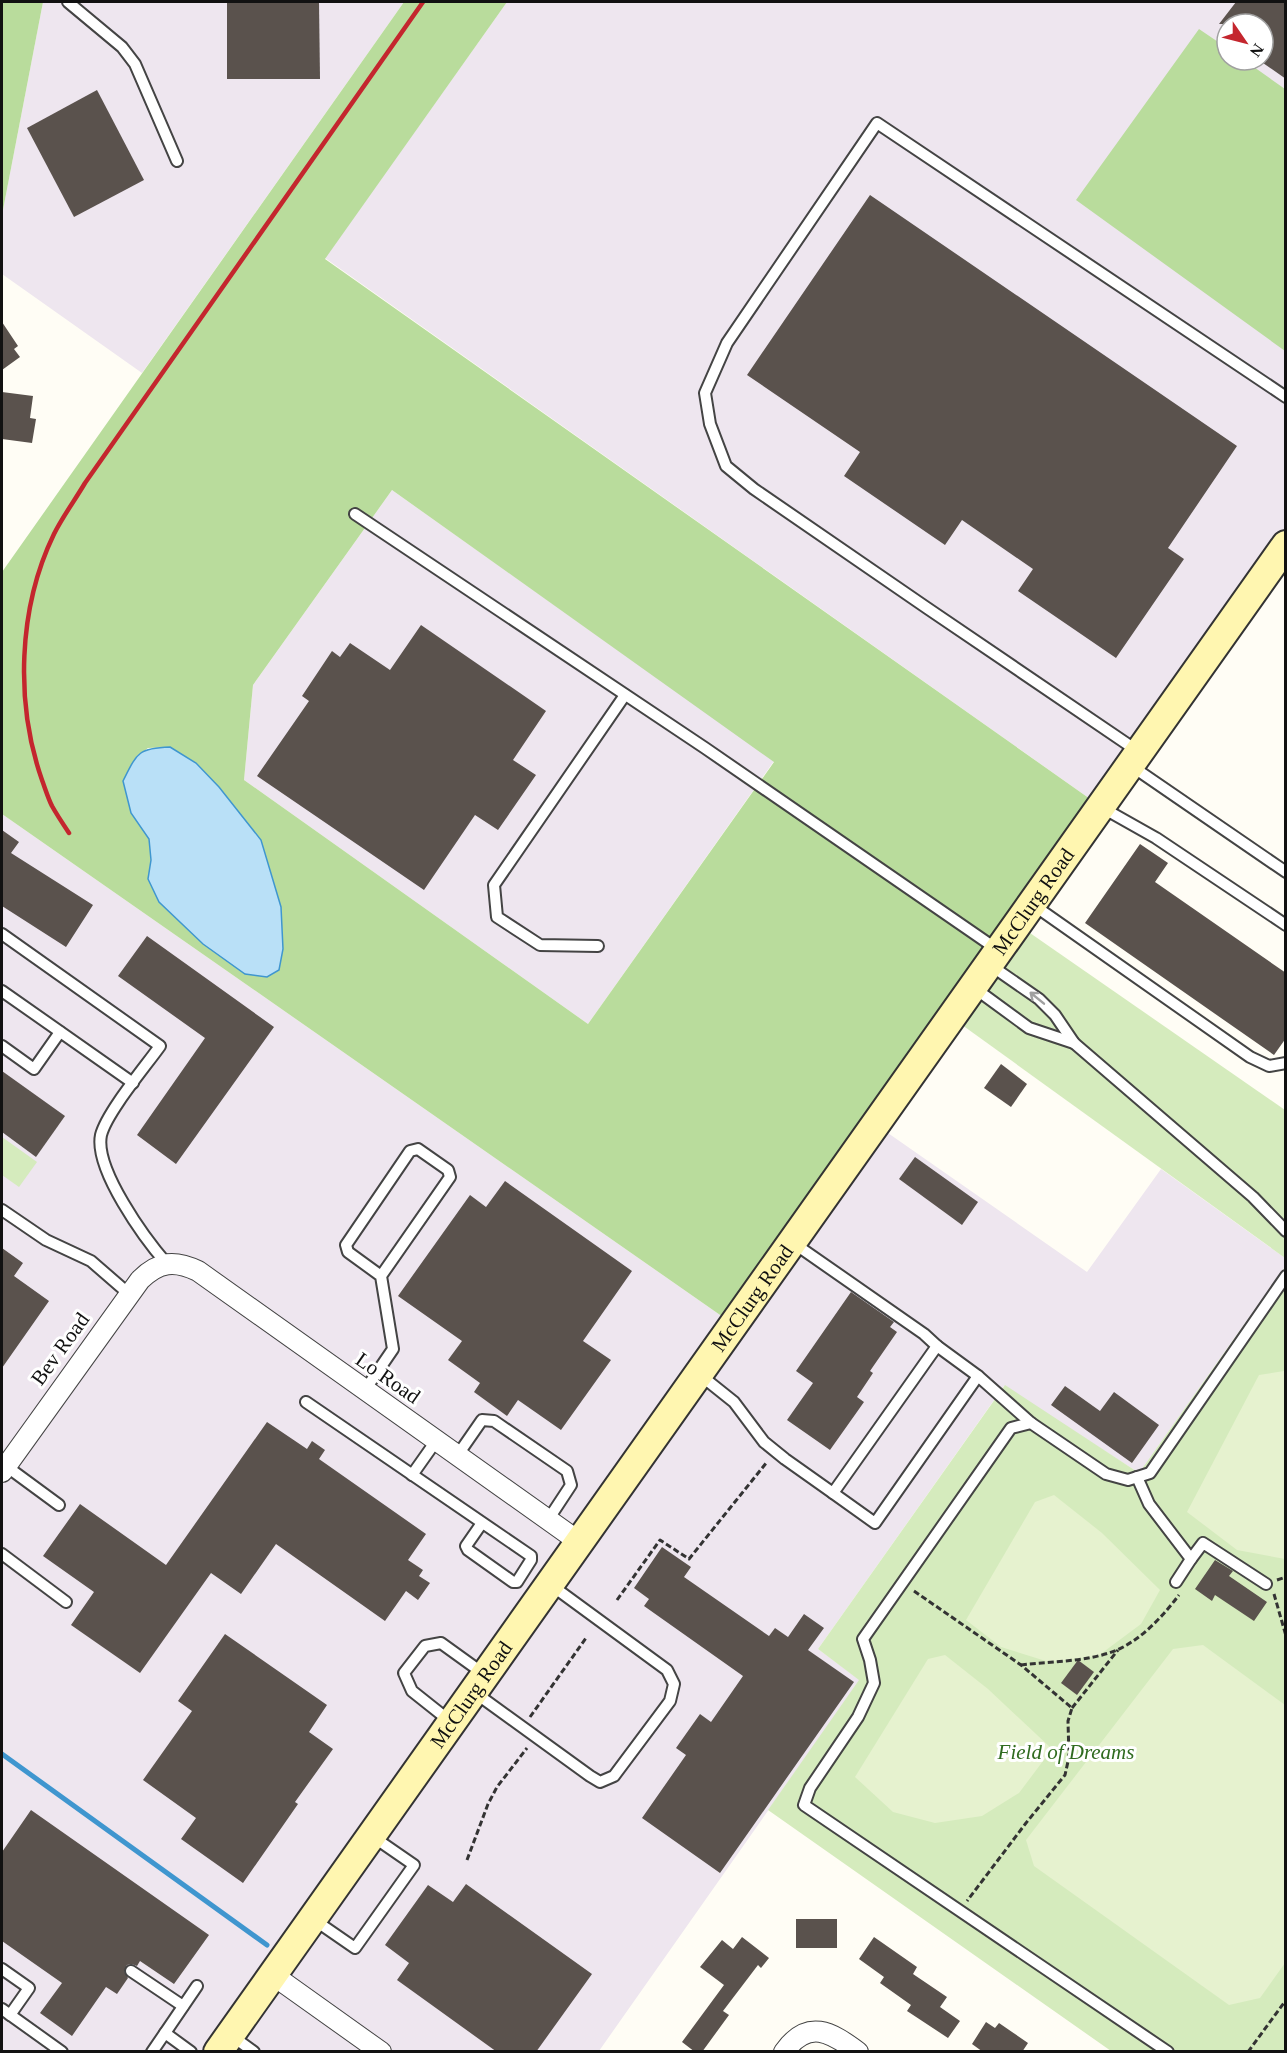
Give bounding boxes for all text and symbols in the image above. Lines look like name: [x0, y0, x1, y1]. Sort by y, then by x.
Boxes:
north arrow: [1215, 12, 1275, 72]
text: N: [1246, 41, 1267, 60]
street label: McClurg Road: [987, 843, 1080, 960]
one-way arrow: [1029, 992, 1045, 1005]
street label: McClurg Road: [706, 1240, 799, 1356]
street label: Bev Road: [26, 1308, 95, 1390]
street label: Lo Road: [351, 1347, 425, 1409]
street label: McClurg Road: [425, 1636, 518, 1753]
park label: Field of Dreams: [997, 1740, 1134, 1764]

